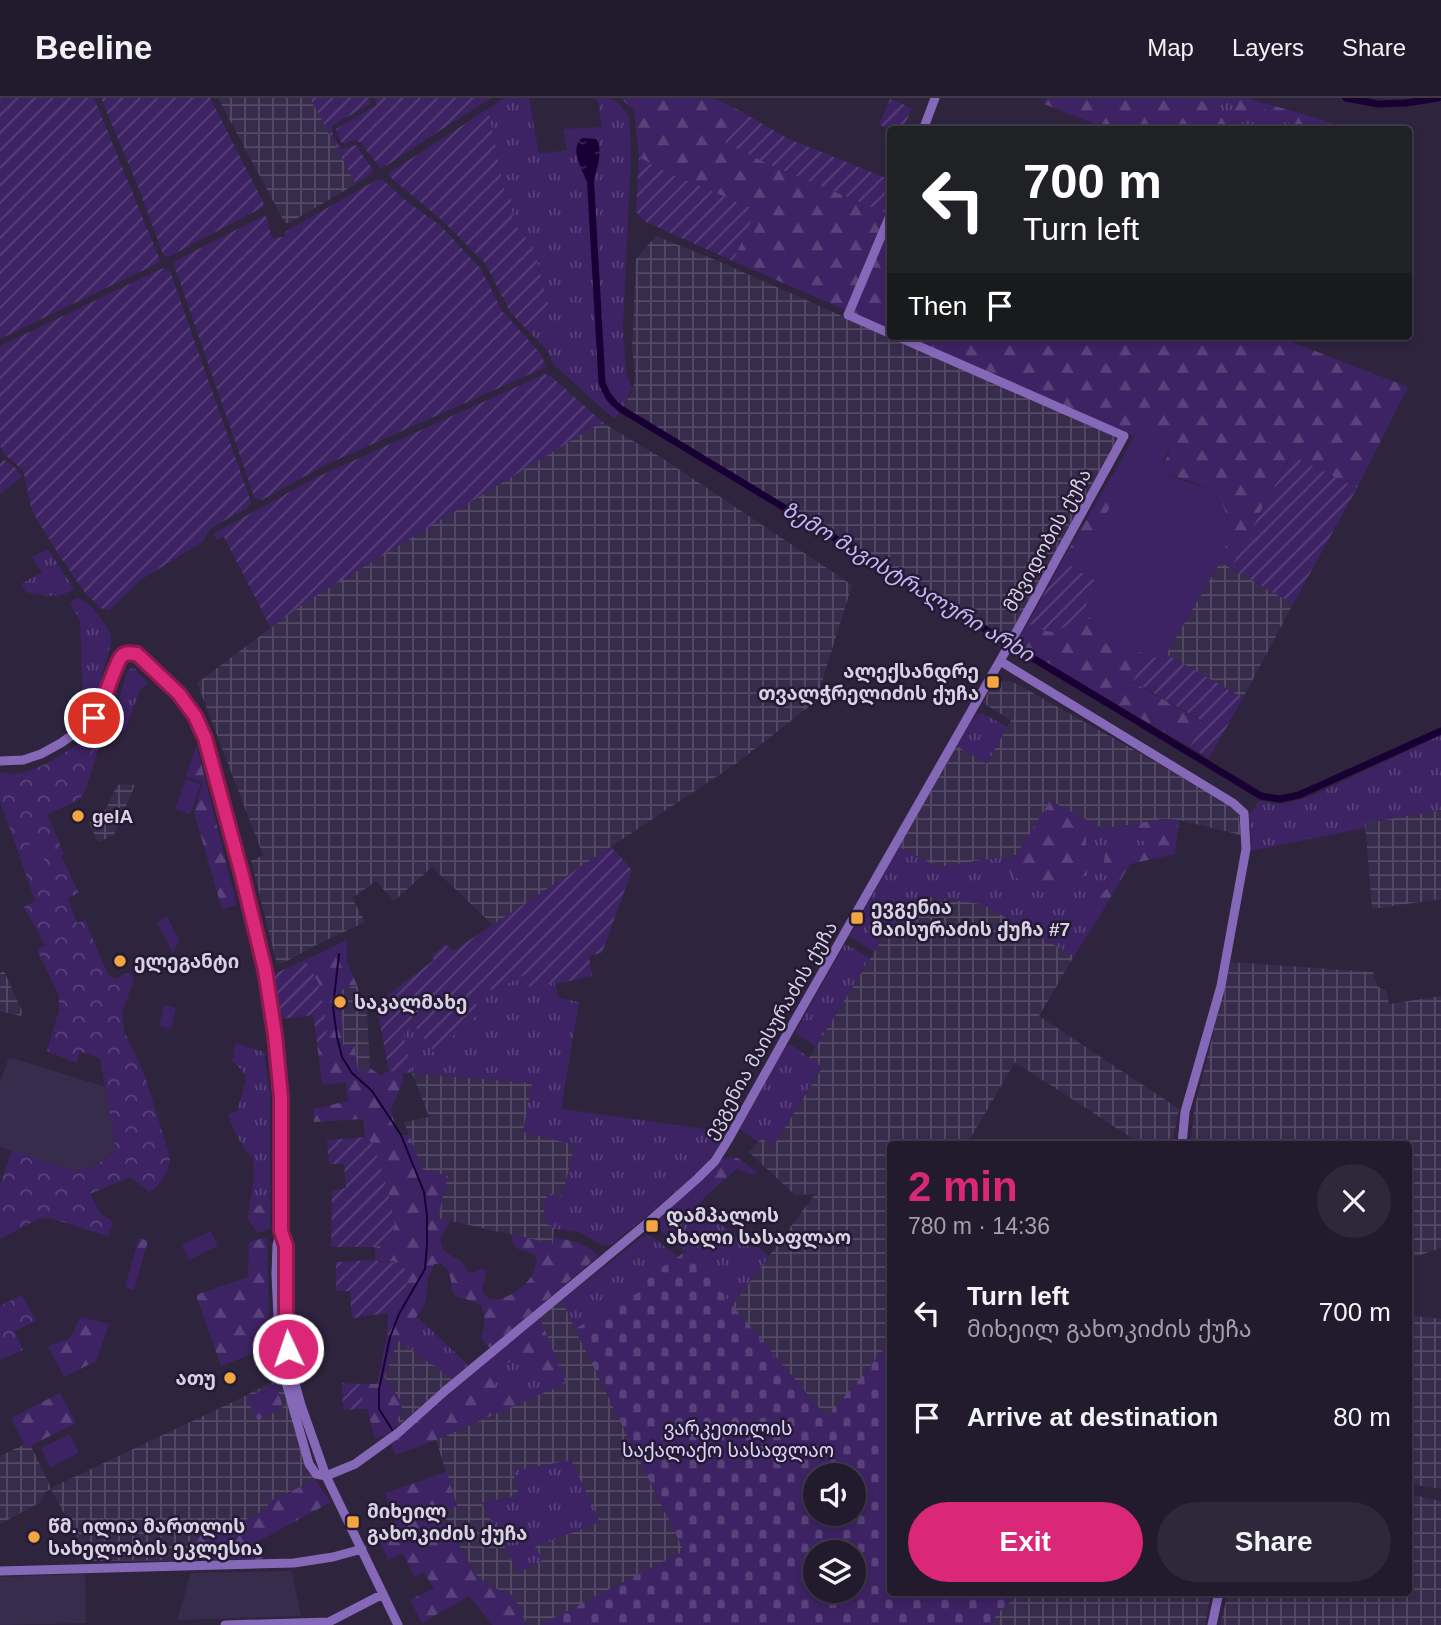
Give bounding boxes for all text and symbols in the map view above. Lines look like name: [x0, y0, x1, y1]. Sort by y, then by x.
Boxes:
text: Beeline: [35, 29, 152, 66]
text: Map: [1147, 34, 1194, 61]
text: Layers: [1232, 34, 1304, 61]
text: Share: [1342, 34, 1406, 61]
icon: left: [908, 154, 999, 245]
text: 700 m: [1023, 154, 1162, 208]
text: Turn left: [1023, 211, 1139, 247]
icon: arrive: [981, 287, 1019, 325]
text: Then: [908, 291, 967, 321]
street label: მშვიდობის ქუჩა: [999, 465, 1097, 616]
water label: ზემო მაგისტრალური არხი: [777, 497, 1039, 668]
place label: ალექსანდრე თვალჭრელიძის ქუჩა: [758, 661, 979, 705]
marker: ალექსანდრე თვალჭრელიძის ქუჩა: [985, 674, 1001, 690]
pin: [64, 688, 124, 748]
icon: arrive: [75, 699, 113, 737]
place label: gelA: [92, 806, 133, 827]
marker: gelA: [70, 808, 86, 824]
place label: ევგენია მაისურაძის ქუჩა #7: [871, 897, 1070, 941]
marker: ევგენია მაისურაძის ქუჩა #7: [849, 910, 865, 926]
street label: ევგენია მაისურაძის ქუჩა: [699, 918, 842, 1143]
place label: ელეგანტი: [134, 951, 239, 973]
marker: ელეგანტი: [112, 953, 128, 969]
place label: საკალმახე: [354, 992, 467, 1014]
marker: საკალმახე: [332, 994, 348, 1010]
text: 2 min: [908, 1163, 1018, 1210]
button: close: [1317, 1164, 1391, 1238]
place label: დამპალოს ახალი სასაფლაო: [666, 1205, 851, 1249]
text: 780 m · 14:36: [908, 1213, 1050, 1239]
marker: დამპალოს ახალი სასაფლაო: [644, 1218, 660, 1234]
text: Turn left: [967, 1281, 1069, 1311]
icon: left: [908, 1294, 946, 1332]
text: 700 m: [1319, 1297, 1391, 1327]
position arrow: [251, 1312, 325, 1386]
text: მიხეილ გახოკიძის ქუჩა: [967, 1316, 1252, 1342]
place label: ათუ: [176, 1368, 216, 1390]
marker: ათუ: [222, 1370, 238, 1386]
icon: arrive: [908, 1399, 946, 1437]
text: Arrive at destination: [967, 1402, 1218, 1432]
text: 80 m: [1333, 1402, 1391, 1432]
park label: ვარკეთილის საქალაქო სასაფლაო: [622, 1418, 834, 1463]
map controls: [803, 1463, 866, 1603]
button: sound: [803, 1463, 866, 1526]
place label: მიხეილ გახოკიძის ქუჩა: [367, 1501, 527, 1545]
button: Exit: [908, 1502, 1143, 1582]
button: Share: [1157, 1502, 1391, 1582]
marker: მიხეილ გახოკიძის ქუჩა: [345, 1514, 361, 1530]
place label: წმ. ილია მართლის სახელობის ეკლესია: [48, 1516, 263, 1560]
marker: წმ. ილია მართლის სახელობის ეკლესია: [26, 1529, 42, 1545]
button: layers: [803, 1540, 866, 1603]

